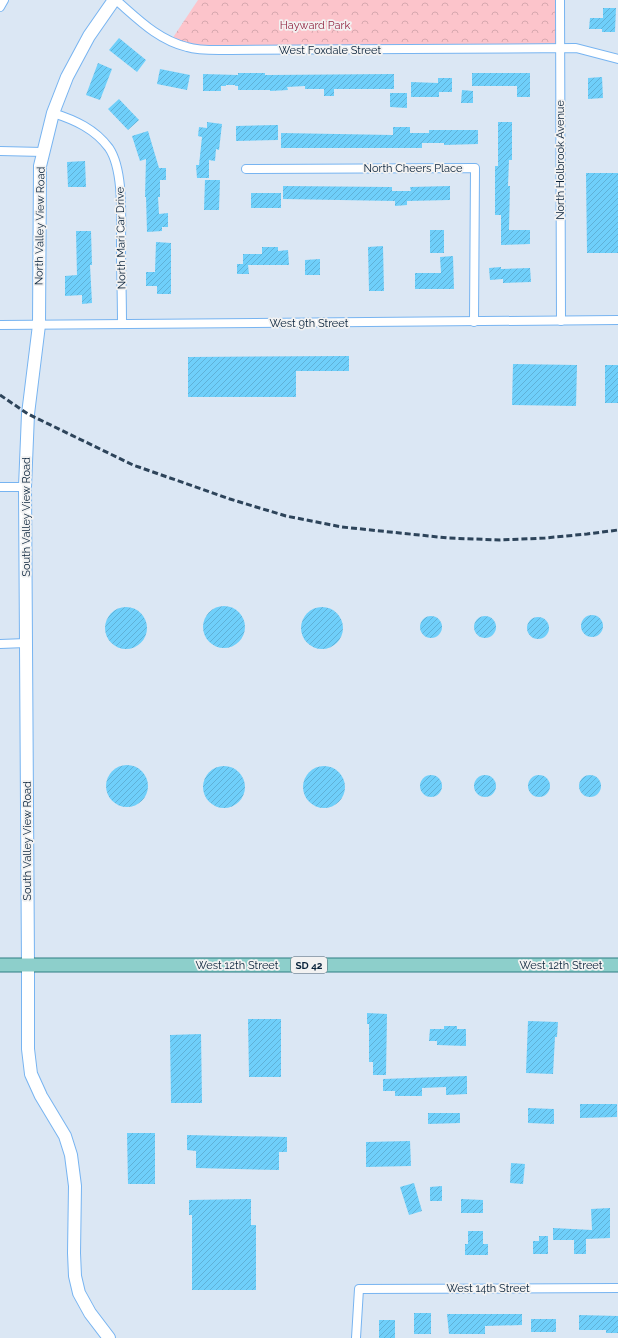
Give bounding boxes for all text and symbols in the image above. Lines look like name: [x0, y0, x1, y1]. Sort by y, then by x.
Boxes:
park label: Hayward Park: [280, 19, 350, 32]
street label: West Foxdale Street: [279, 44, 381, 57]
street label: North Holbrook Avenue: [554, 100, 567, 220]
street label: North Cheers Place: [364, 162, 463, 175]
street label: North Valley View Road: [32, 166, 48, 285]
street label: North Mari Car Drive: [114, 186, 128, 289]
street label: West 9th Street: [270, 317, 349, 330]
street label: South Valley View Road: [20, 457, 33, 577]
street label: South Valley View Road: [21, 781, 34, 901]
road number: SD 42: [291, 957, 327, 973]
street label: West 12th Street: [196, 959, 279, 972]
street label: West 12th Street: [520, 959, 603, 972]
street label: West 14th Street: [446, 1282, 530, 1295]

